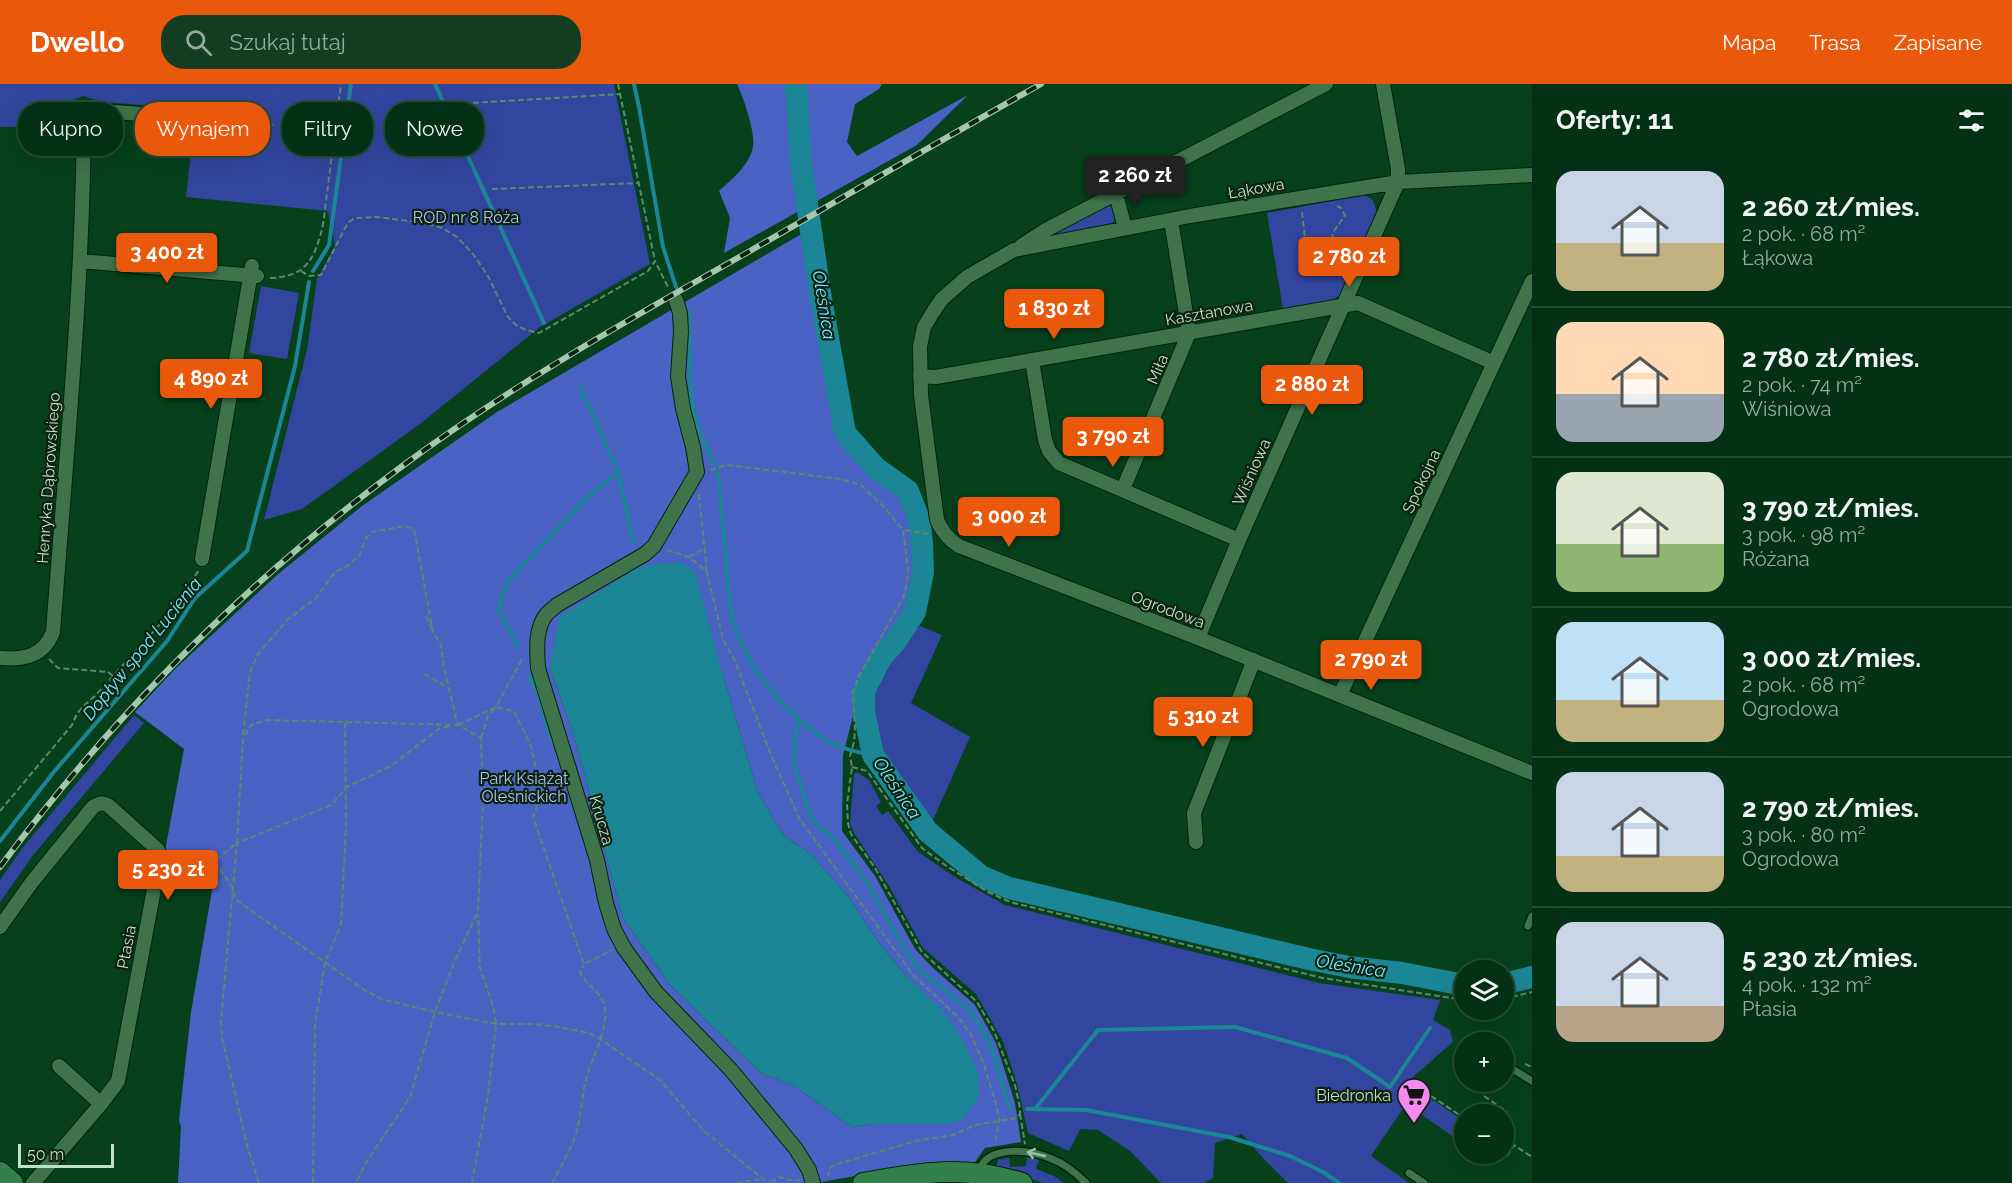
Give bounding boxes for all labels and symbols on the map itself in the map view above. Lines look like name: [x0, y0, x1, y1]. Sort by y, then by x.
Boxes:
pin: 2 260 zł: [1073, 156, 1197, 207]
street label: Łąkowa: [1226, 174, 1286, 203]
park label: ROD nr 8 Róża: [413, 208, 519, 227]
pin: 3 400 zł: [105, 233, 229, 284]
pin: 2 780 zł: [1287, 237, 1411, 288]
water label: Oleśnica: [809, 269, 840, 341]
pin: 1 830 zł: [992, 289, 1116, 340]
street label: Kasztanowa: [1164, 295, 1254, 330]
street label: Miła: [1143, 351, 1172, 387]
pin: 4 890 zł: [149, 359, 273, 410]
pin: 2 880 zł: [1250, 365, 1374, 416]
street label: Henryka Dąbrowskiego: [33, 392, 64, 564]
pin: 3 790 zł: [1051, 417, 1175, 468]
street label: Wiśniowa: [1228, 436, 1275, 509]
street label: Spokojna: [1398, 446, 1445, 516]
pin: 3 000 zł: [947, 497, 1071, 548]
water label: Dopływ spod Lucienia: [78, 573, 206, 724]
street label: Ogrodowa: [1128, 587, 1207, 632]
pin: 2 790 zł: [1309, 640, 1433, 691]
pin: 5 310 zł: [1141, 697, 1265, 748]
water label: Oleśnica: [869, 753, 926, 823]
park label: Park Książąt Oleśnickich: [480, 769, 569, 806]
street label: Krucza: [585, 793, 618, 847]
pin: 5 230 zł: [106, 850, 230, 901]
street label: Ptasia: [113, 924, 140, 970]
water label: Oleśnica: [1315, 950, 1387, 981]
supermarket icon: Biedronka: [1396, 1077, 1432, 1124]
place label: Biedronka: [1316, 1086, 1391, 1105]
scale bar: [18, 1141, 114, 1168]
one-way arrow: [1027, 1148, 1046, 1160]

